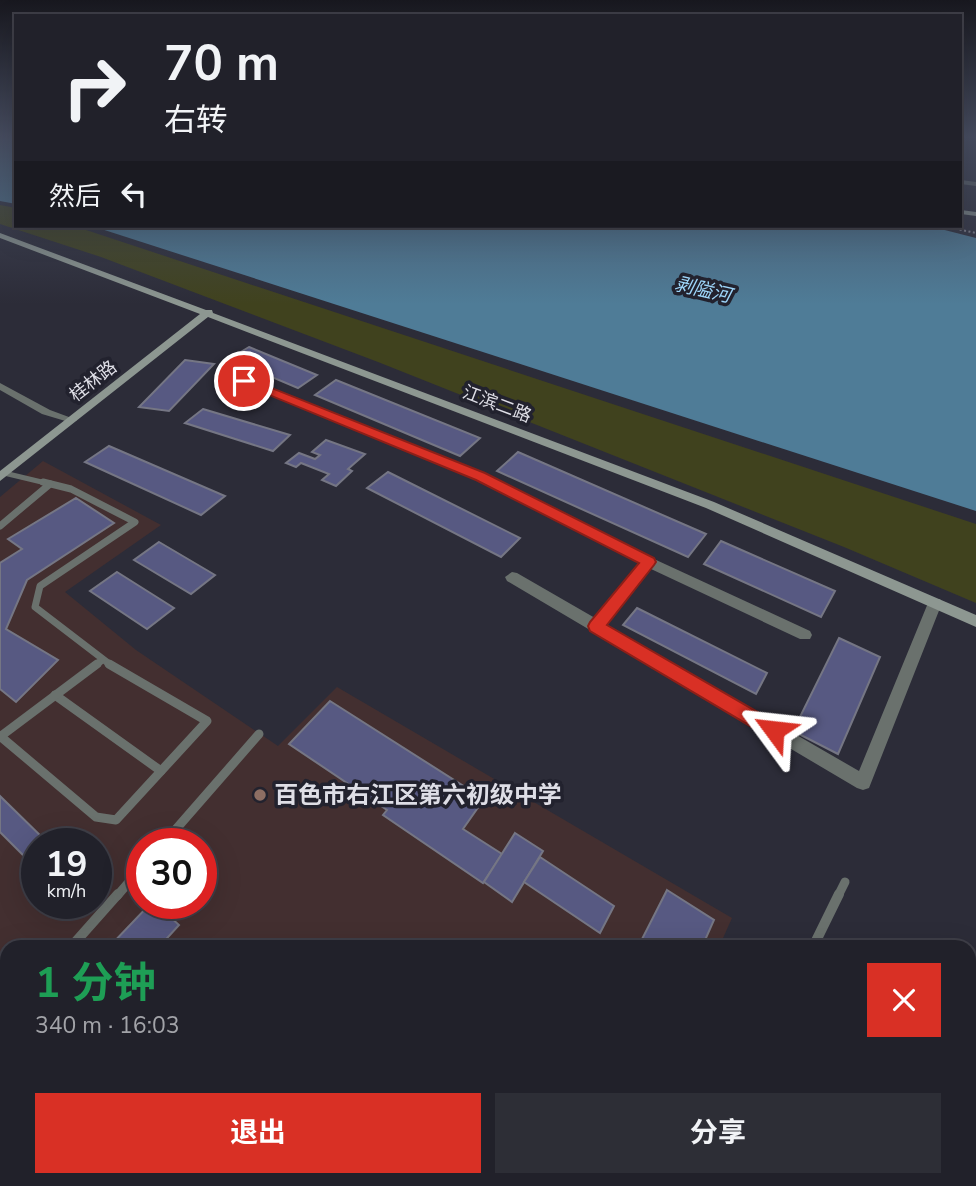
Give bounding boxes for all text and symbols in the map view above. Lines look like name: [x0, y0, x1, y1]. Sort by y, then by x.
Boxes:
text: 70 m: [164, 30, 279, 97]
icon: right: [49, 42, 140, 133]
text: 右转: [164, 99, 228, 142]
icon: left: [115, 175, 153, 213]
text: 然后: [49, 179, 101, 214]
water label: 剥隘河: [672, 271, 737, 310]
pin: [214, 351, 274, 411]
street label: 桂林路: [64, 355, 122, 407]
icon: arrive: [225, 362, 263, 400]
street label: 江滨二路: [459, 380, 535, 428]
position arrow: [737, 693, 811, 767]
place label: 百色市右江区第六初级中学: [274, 779, 562, 811]
marker: 百色市右江区第六初级中学: [252, 787, 268, 803]
speed limit sign: 30: [126, 828, 217, 919]
text: 19: [45, 841, 88, 888]
text: km/h: [47, 879, 86, 903]
text: 1 分钟: [35, 955, 156, 1012]
button: close: [867, 963, 941, 1037]
text: 340 m · 16:03: [35, 1010, 180, 1041]
button: 退出: [35, 1093, 481, 1173]
button: 分享: [495, 1093, 941, 1173]

